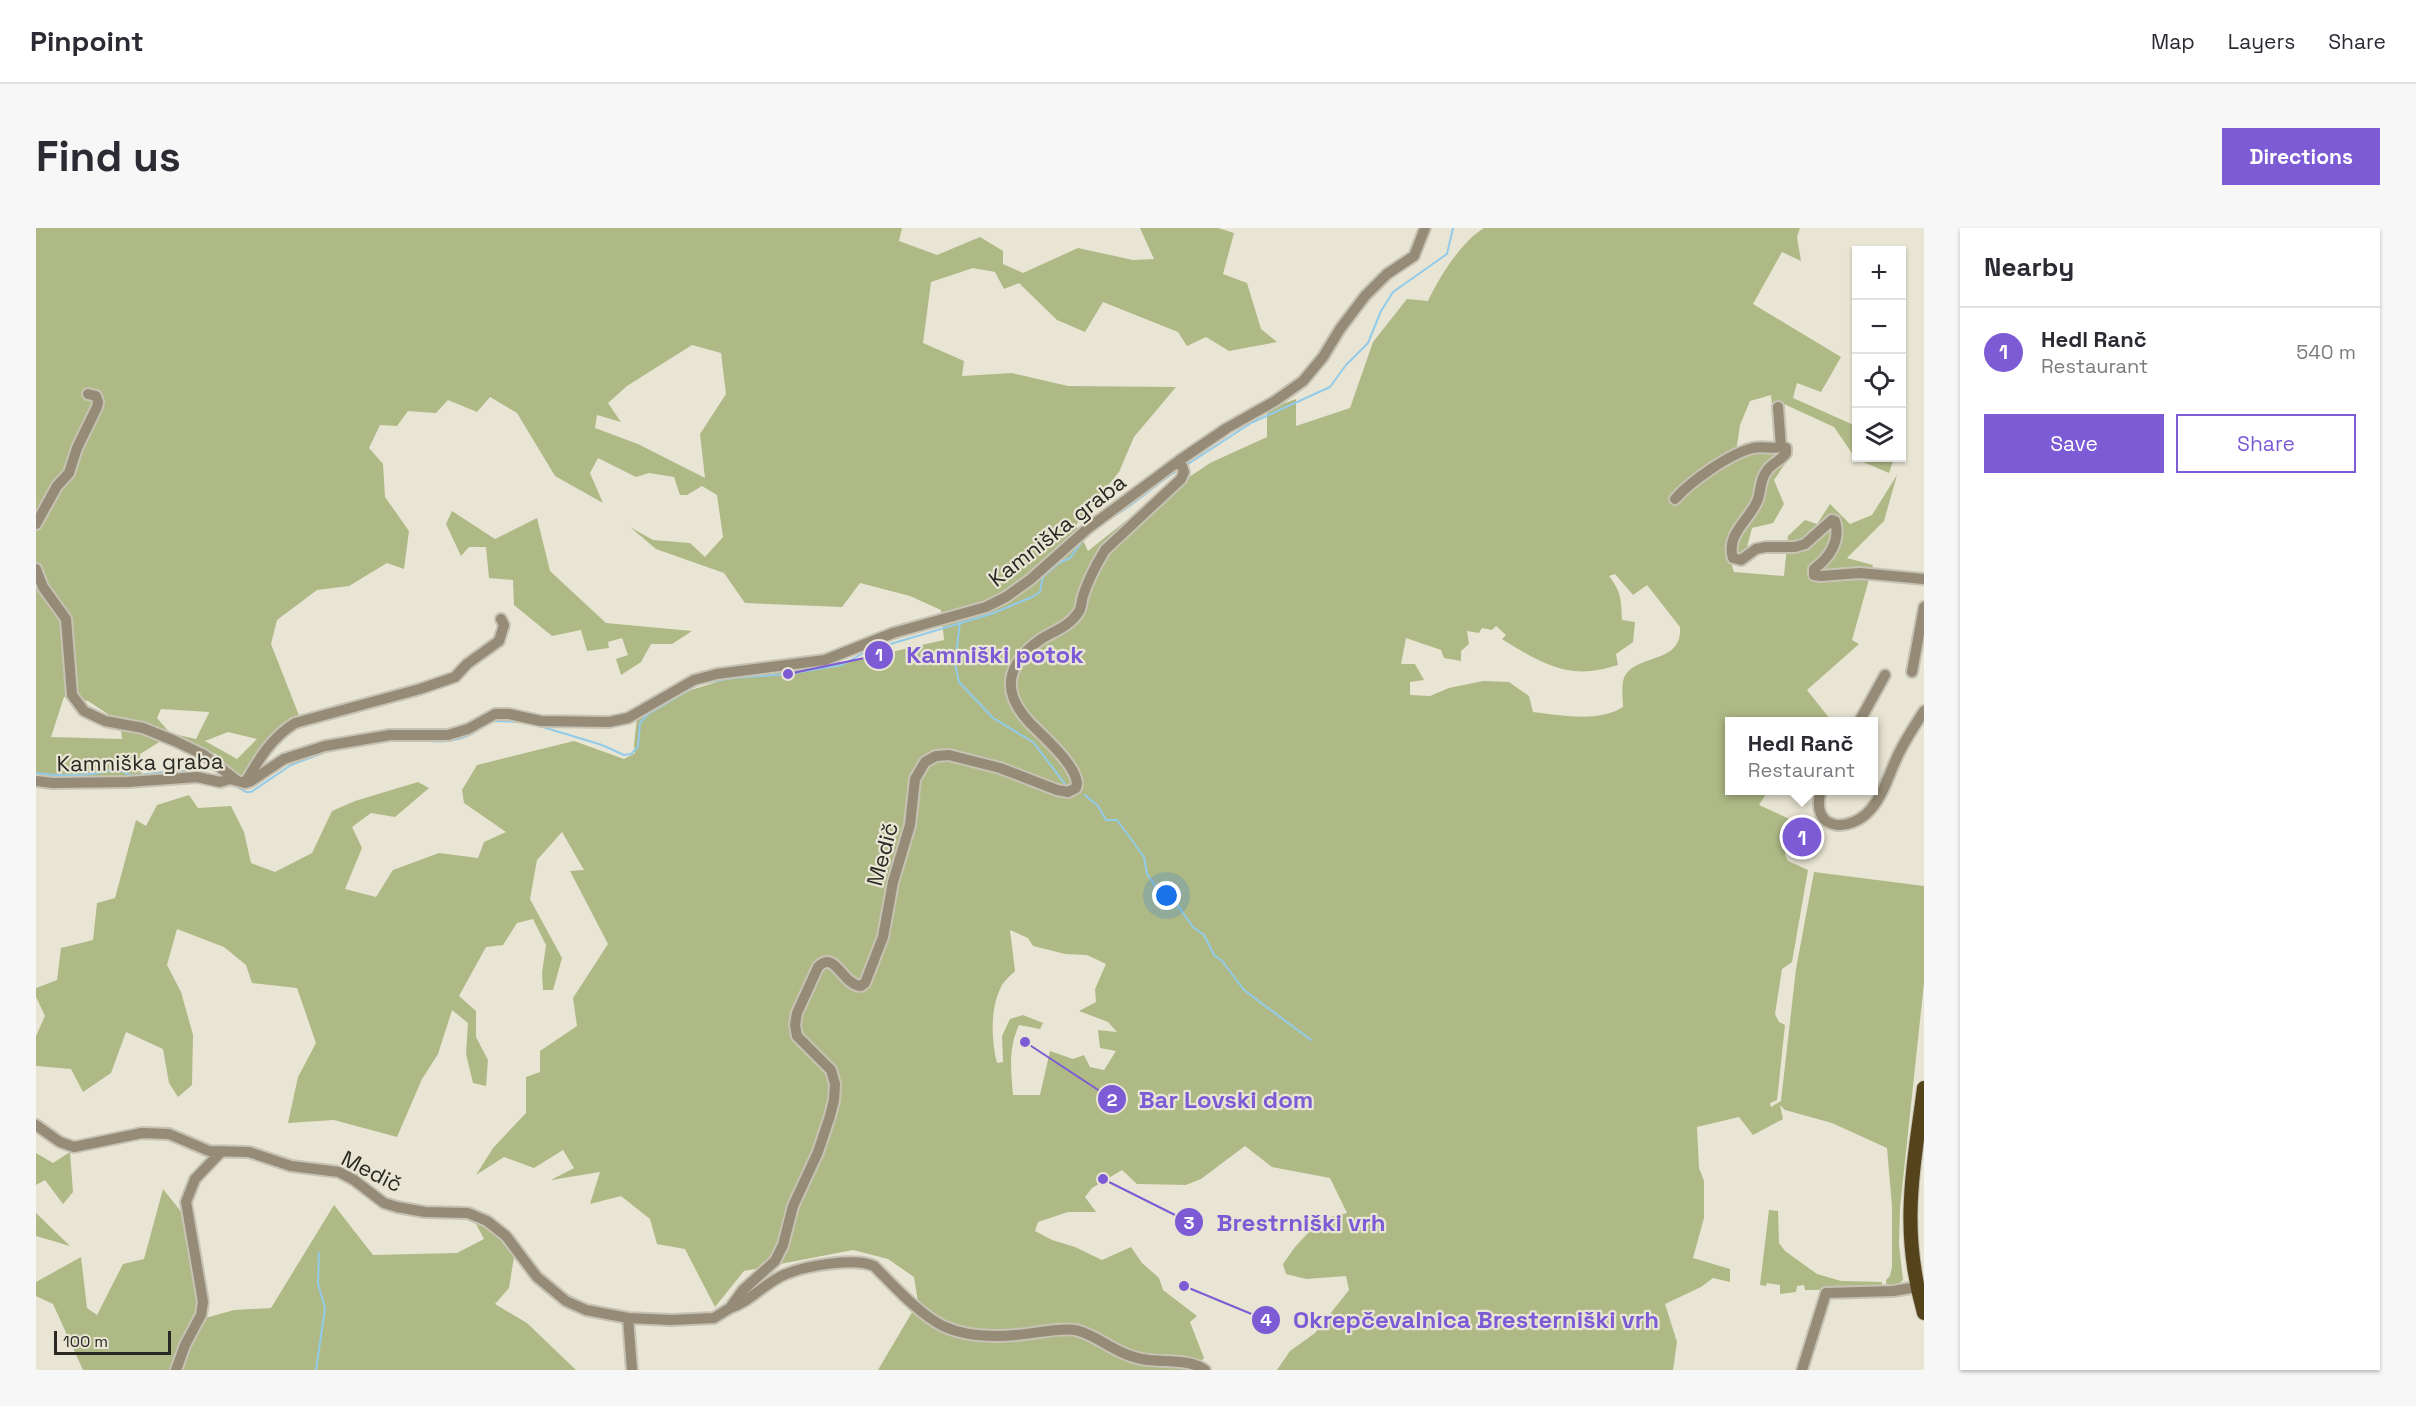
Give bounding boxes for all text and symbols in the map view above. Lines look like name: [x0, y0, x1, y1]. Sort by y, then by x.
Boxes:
text: Pinpoint: [30, 23, 144, 59]
text: Map: [2151, 28, 2195, 55]
text: Layers: [2228, 28, 2295, 55]
text: Share: [2328, 28, 2386, 55]
button: Directions: [2222, 128, 2380, 185]
text: Find us: [36, 130, 181, 183]
map controls: [1852, 246, 1906, 462]
button: +: [1852, 246, 1906, 300]
text: Nearby: [1984, 250, 2074, 284]
button: −: [1852, 300, 1906, 354]
text: Hedl Ranč: [2041, 325, 2147, 353]
text: 1: [1999, 339, 2008, 365]
text: 540 m: [2296, 339, 2356, 365]
text: Restaurant: [2041, 353, 2148, 379]
button: locate: [1852, 354, 1906, 408]
button: layers: [1852, 408, 1906, 462]
button: Save: [1984, 414, 2164, 473]
button: Share: [2176, 414, 2356, 473]
street label: Kamniška graba: [983, 467, 1132, 592]
callout: Kamniški potok: [864, 634, 1096, 676]
text: Kamniški potok: [906, 639, 1084, 670]
text: 1: [875, 643, 883, 666]
popup: [1725, 717, 1878, 795]
text: Hedl Ranč: [1748, 729, 1854, 757]
street label: Kamniška graba: [56, 747, 224, 777]
text: Restaurant: [1748, 757, 1855, 783]
pin: 1: [1782, 814, 1822, 860]
street label: Medič: [860, 819, 904, 889]
your location: [1152, 881, 1181, 910]
callout: Bar Lovski dom: [1097, 1078, 1326, 1120]
text: Bar Lovski dom: [1139, 1084, 1313, 1115]
text: 2: [1107, 1088, 1118, 1111]
street label: Medič: [337, 1144, 407, 1198]
callout: Brestrniški vrh: [1174, 1201, 1397, 1243]
text: Brestrniški vrh: [1217, 1207, 1385, 1238]
text: 3: [1184, 1211, 1195, 1234]
callout: Okrepčevalnica Bresterniški vrh: [1251, 1299, 1671, 1341]
text: Okrepčevalnica Bresterniški vrh: [1293, 1304, 1659, 1335]
text: 4: [1260, 1308, 1272, 1331]
scale bar: [54, 1328, 171, 1356]
text: 100 m: [63, 1331, 108, 1352]

